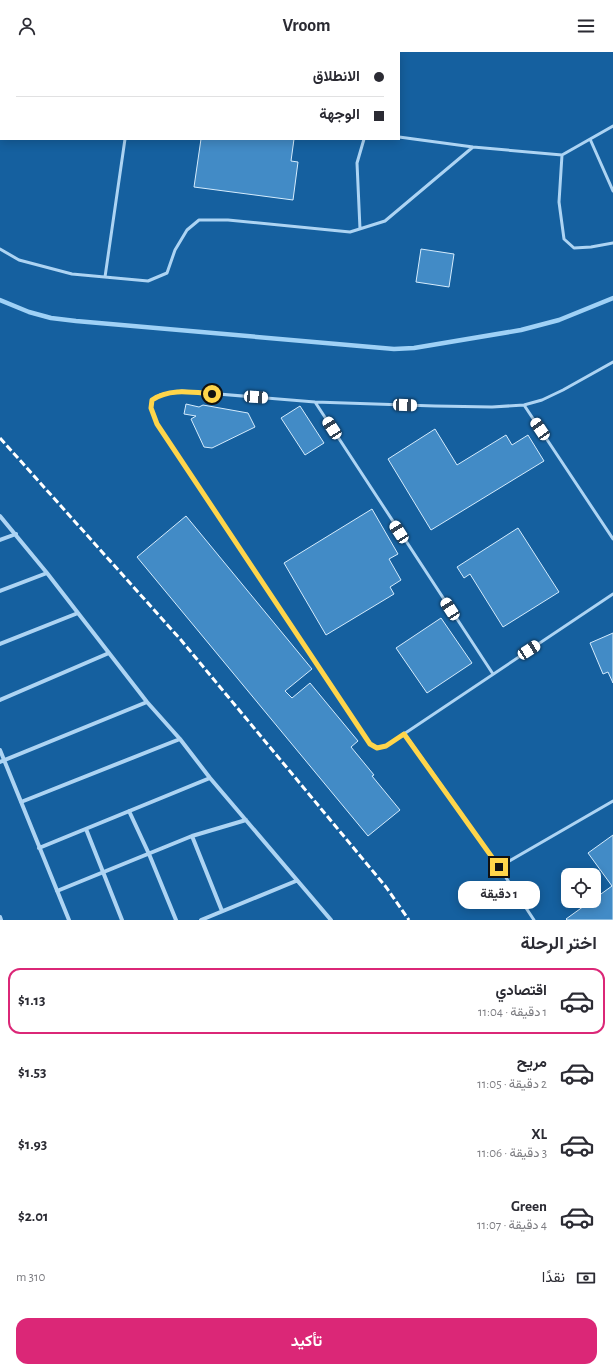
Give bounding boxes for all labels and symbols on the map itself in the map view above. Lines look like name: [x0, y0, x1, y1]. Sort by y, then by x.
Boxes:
route start: [203, 385, 221, 403]
car: [244, 390, 268, 404]
car: [393, 399, 417, 411]
car: [320, 415, 344, 441]
car: [528, 416, 552, 442]
car: [387, 519, 411, 545]
car: [438, 596, 462, 622]
car: [516, 638, 542, 662]
route end: [490, 858, 508, 876]
callout: 1 دقيقة: [458, 881, 540, 909]

